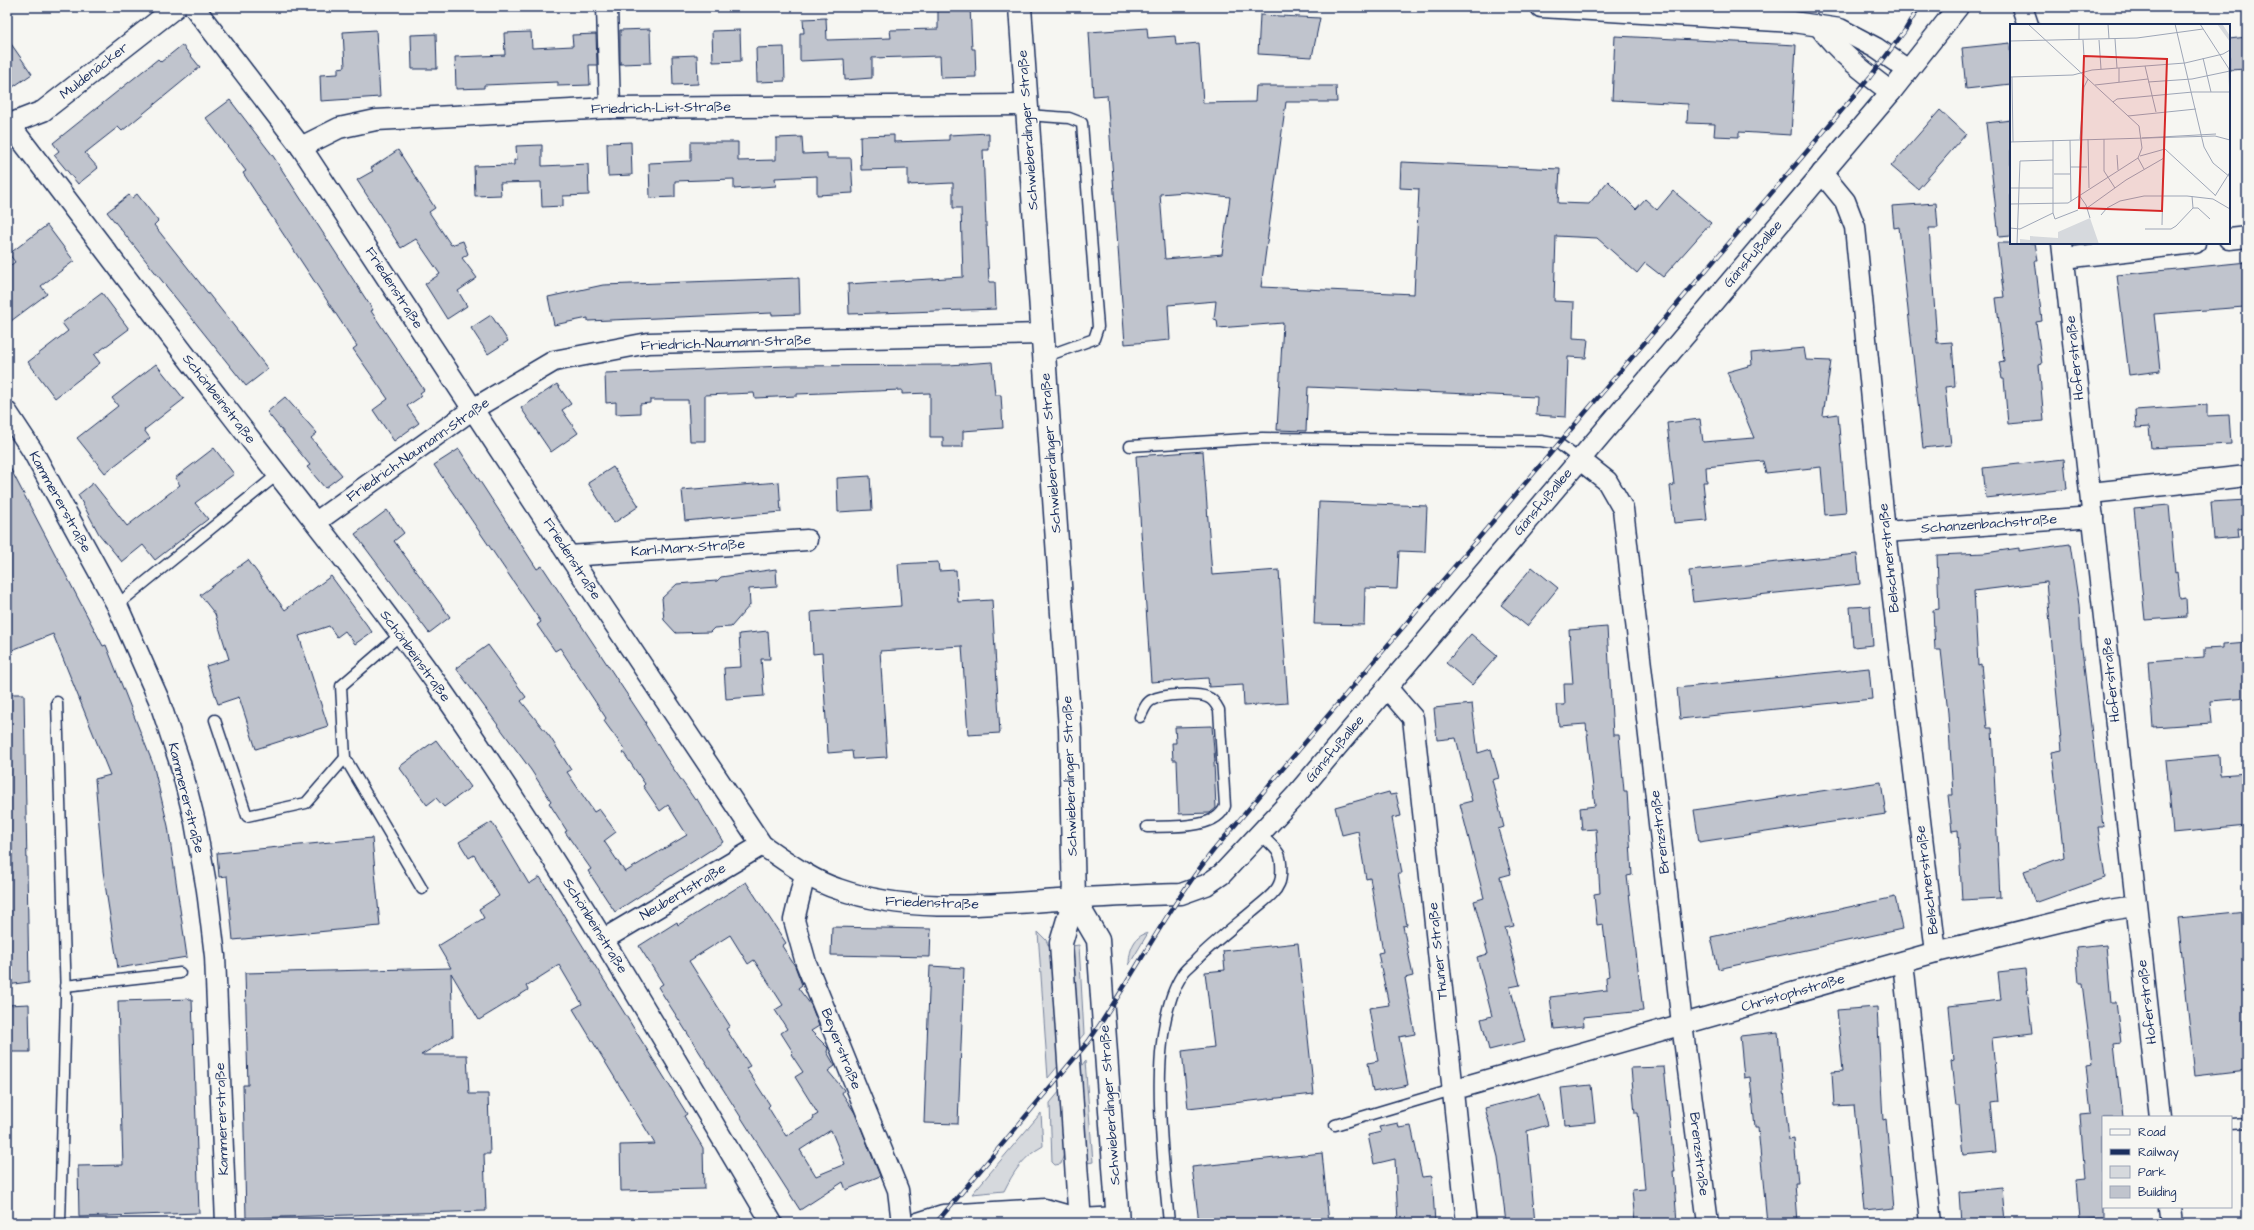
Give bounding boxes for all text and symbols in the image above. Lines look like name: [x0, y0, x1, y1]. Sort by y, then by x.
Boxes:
inset map: [2010, 24, 2230, 244]
street label: Muldenäcker: [55, 38, 133, 104]
street label: Schwieberdinger Straße: [1012, 49, 1044, 211]
street label: Friedrich-List-Straße: [591, 97, 732, 119]
street label: Gänsfußallee: [1719, 216, 1788, 292]
street label: Friedenstraße: [360, 243, 428, 333]
street label: Hoferstraße: [2061, 314, 2089, 401]
street label: Friedrich-Naumann-Straße: [640, 330, 812, 356]
street label: Schönbeinstraße: [177, 350, 261, 449]
street label: Schwieberdinger Straße: [1035, 372, 1067, 534]
street label: Friedrich-Naumann-Straße: [342, 393, 494, 507]
street label: Kammererstraße: [24, 448, 96, 557]
street label: Gänsfußallee: [1509, 464, 1578, 540]
street label: Belschnerstraße: [1873, 502, 1905, 614]
street label: Schanzenbachstraße: [1920, 509, 2058, 539]
street label: Friedenstraße: [538, 514, 606, 604]
street label: Karl-Marx-Straße: [630, 534, 746, 562]
street label: Schönbeinstraße: [375, 606, 455, 706]
street label: Hoferstraße: [2097, 636, 2125, 723]
street label: Schwieberdinger Straße: [1057, 695, 1083, 857]
street label: Gänsfußallee: [1301, 711, 1370, 787]
street label: Kammererstraße: [163, 741, 209, 856]
street label: Brenzstraße: [1645, 789, 1675, 875]
street label: Belschnerstraße: [1910, 824, 1944, 936]
street label: Neubertstraße: [636, 858, 730, 926]
street label: Schönbeinstraße: [558, 874, 633, 978]
street label: Friedenstraße: [885, 891, 980, 915]
street label: Thuner Straße: [1423, 901, 1453, 1001]
street label: Hoferstraße: [2132, 958, 2162, 1045]
street label: Christophstraße: [1739, 969, 1848, 1017]
street label: Beyerstraße: [816, 1006, 866, 1093]
street label: Schwieberdinger Straße: [1094, 1024, 1126, 1186]
street label: Kammererstraße: [210, 1062, 234, 1176]
street label: Brenzstraße: [1684, 1111, 1714, 1197]
legend: [2102, 1116, 2232, 1208]
text: Road: [2138, 1124, 2166, 1141]
text: Railway: [2138, 1144, 2179, 1162]
text: Park: [2138, 1164, 2166, 1181]
text: Building: [2138, 1184, 2176, 1202]

